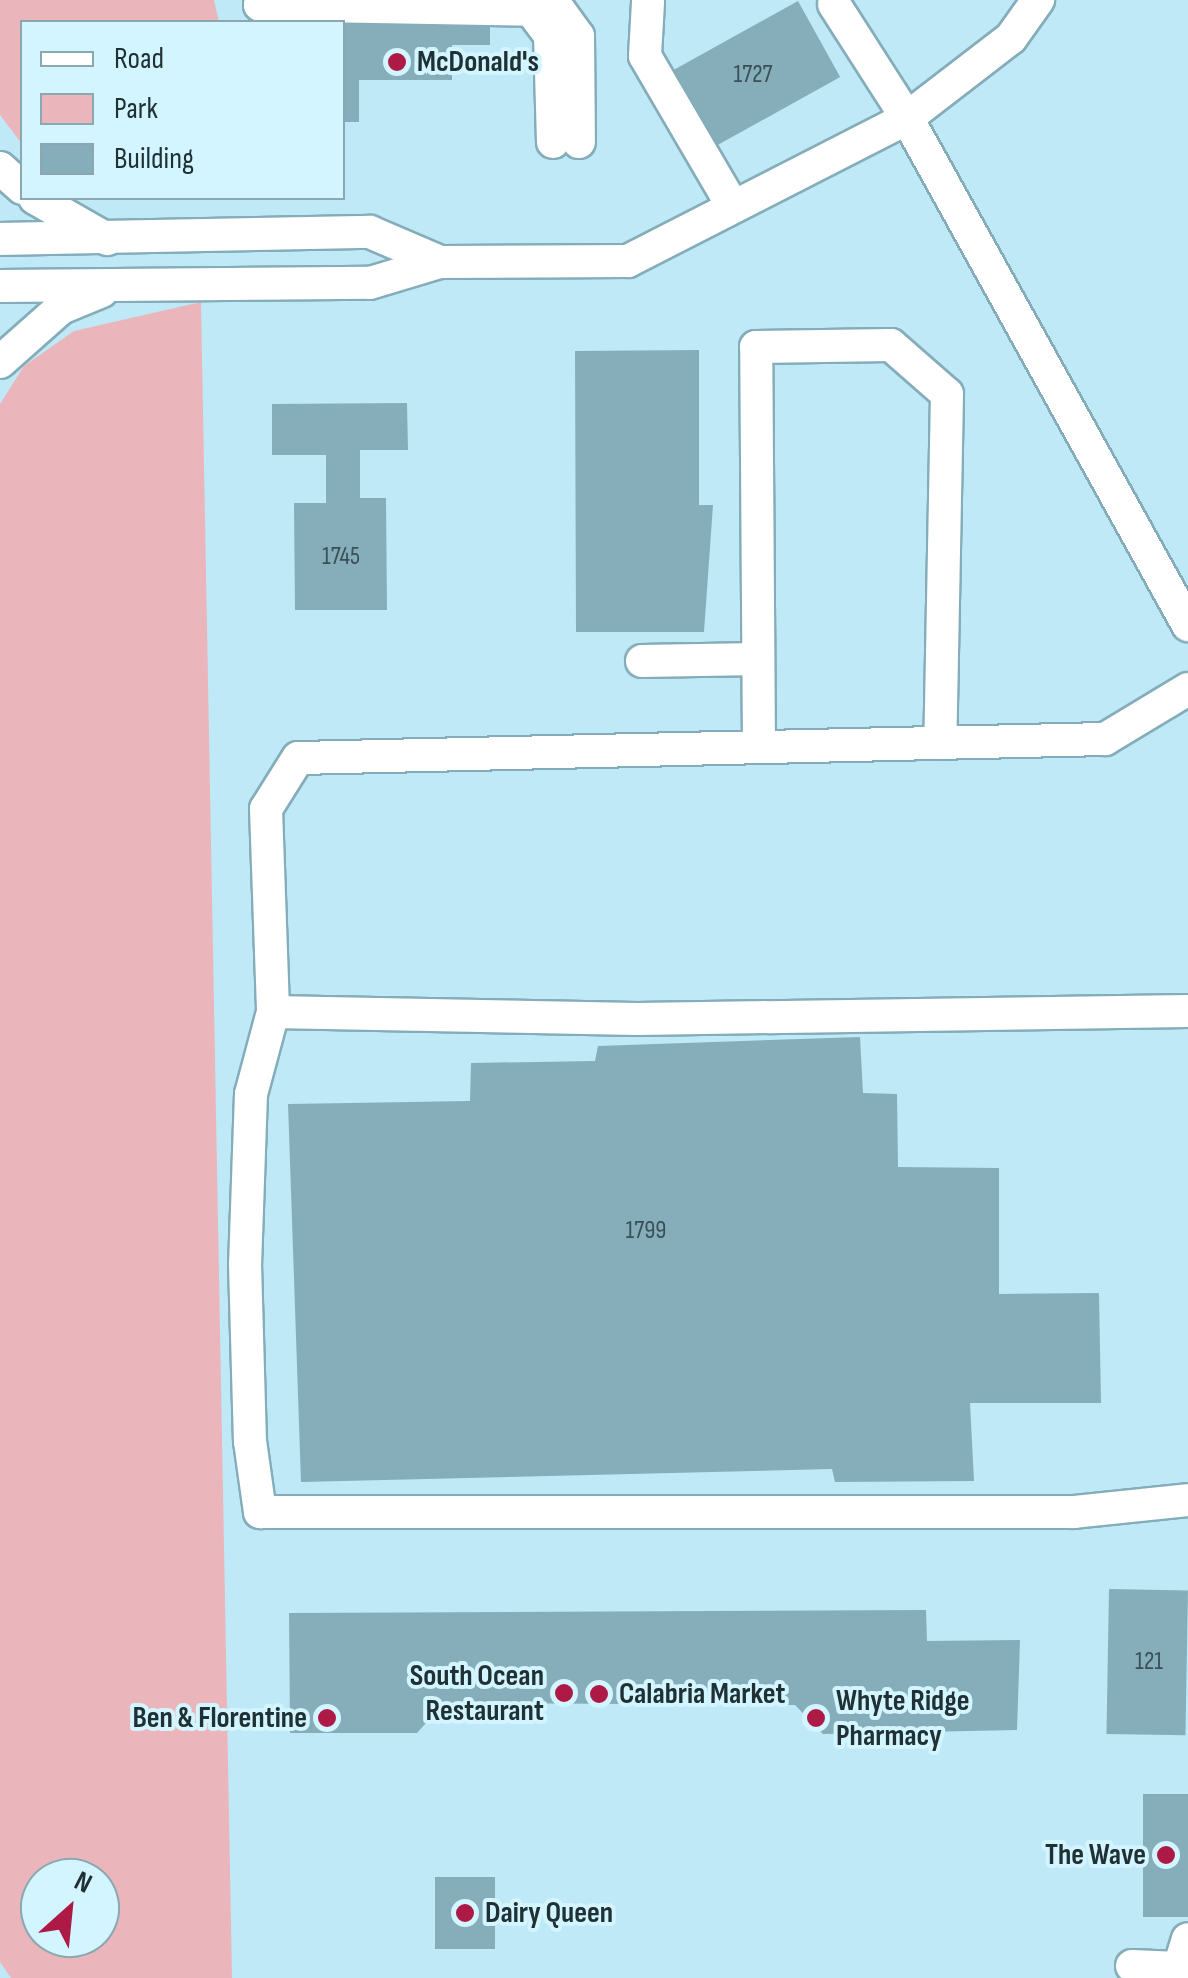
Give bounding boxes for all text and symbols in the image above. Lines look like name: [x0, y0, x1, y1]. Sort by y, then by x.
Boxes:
legend: [20, 20, 345, 200]
text: Road: [114, 41, 164, 77]
place label: McDonald's: [417, 44, 539, 80]
marker: McDonald's: [386, 51, 408, 73]
house number: 1727: [734, 60, 772, 90]
text: Park: [114, 91, 158, 127]
text: Building: [114, 141, 194, 177]
house number: 1745: [322, 542, 360, 572]
house number: 1799: [626, 1216, 666, 1246]
house number: 121: [1135, 1647, 1163, 1677]
place label: South Ocean Restaurant: [410, 1658, 544, 1728]
place label: Calabria Market: [619, 1676, 785, 1712]
marker: South Ocean Restaurant: [553, 1682, 575, 1704]
marker: Calabria Market: [588, 1683, 610, 1705]
place label: Whyte Ridge Pharmacy: [836, 1683, 969, 1754]
place label: Ben & Florentine: [132, 1700, 307, 1736]
marker: Ben & Florentine: [316, 1707, 338, 1729]
marker: Whyte Ridge Pharmacy: [805, 1707, 827, 1729]
place label: The Wave: [1045, 1837, 1146, 1873]
marker: The Wave: [1155, 1844, 1177, 1866]
north arrow: [20, 1858, 120, 1958]
text: N: [69, 1865, 97, 1901]
place label: Dairy Queen: [485, 1895, 613, 1931]
marker: Dairy Queen: [454, 1902, 476, 1924]

